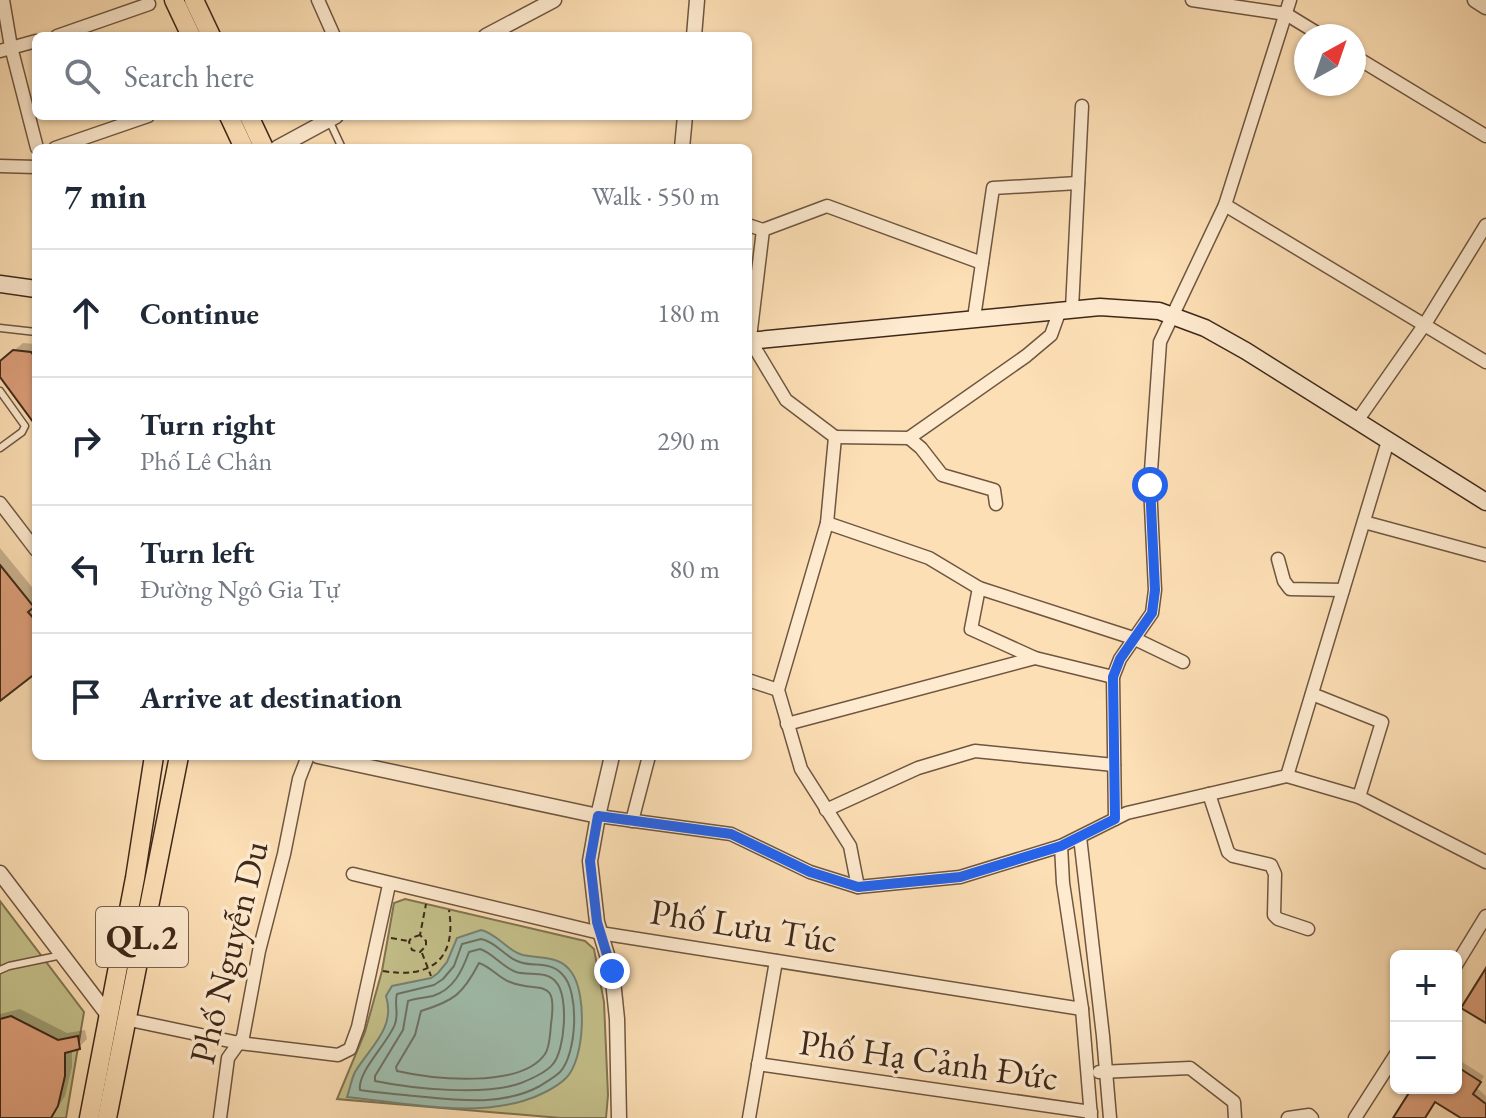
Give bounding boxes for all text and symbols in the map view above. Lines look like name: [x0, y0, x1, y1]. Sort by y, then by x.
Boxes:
north arrow: [1294, 24, 1366, 96]
search box: [32, 32, 752, 120]
icon: search: [60, 54, 104, 98]
text: Search here: [124, 57, 254, 96]
text: 7 min: [64, 174, 147, 218]
text: Walk · 550 m: [592, 179, 720, 213]
icon: ahead: [64, 291, 108, 335]
text: Continue: [140, 294, 259, 333]
text: 180 m: [657, 296, 720, 330]
text: Turn right: [140, 405, 276, 444]
icon: right: [64, 419, 108, 463]
text: 290 m: [657, 424, 720, 458]
text: Phố Lê Chân: [140, 444, 272, 478]
route start: [1132, 467, 1168, 503]
text: Turn left: [140, 533, 254, 572]
icon: left: [64, 547, 108, 591]
text: 80 m: [670, 552, 720, 586]
text: Đường Ngô Gia Tự: [140, 572, 340, 606]
icon: arrive: [64, 675, 108, 719]
text: Arrive at destination: [140, 678, 402, 717]
street label: Phố Nguyễn Du: [178, 836, 279, 1068]
street label: Phố Lưu Túc: [647, 888, 841, 963]
road number: QL.2: [96, 907, 188, 967]
map controls: [1390, 950, 1462, 1094]
button: +: [1390, 950, 1462, 1022]
route end: [594, 953, 630, 989]
street label: Phố Hạ Cảnh Đức: [797, 1018, 1061, 1101]
button: −: [1390, 1022, 1462, 1094]

